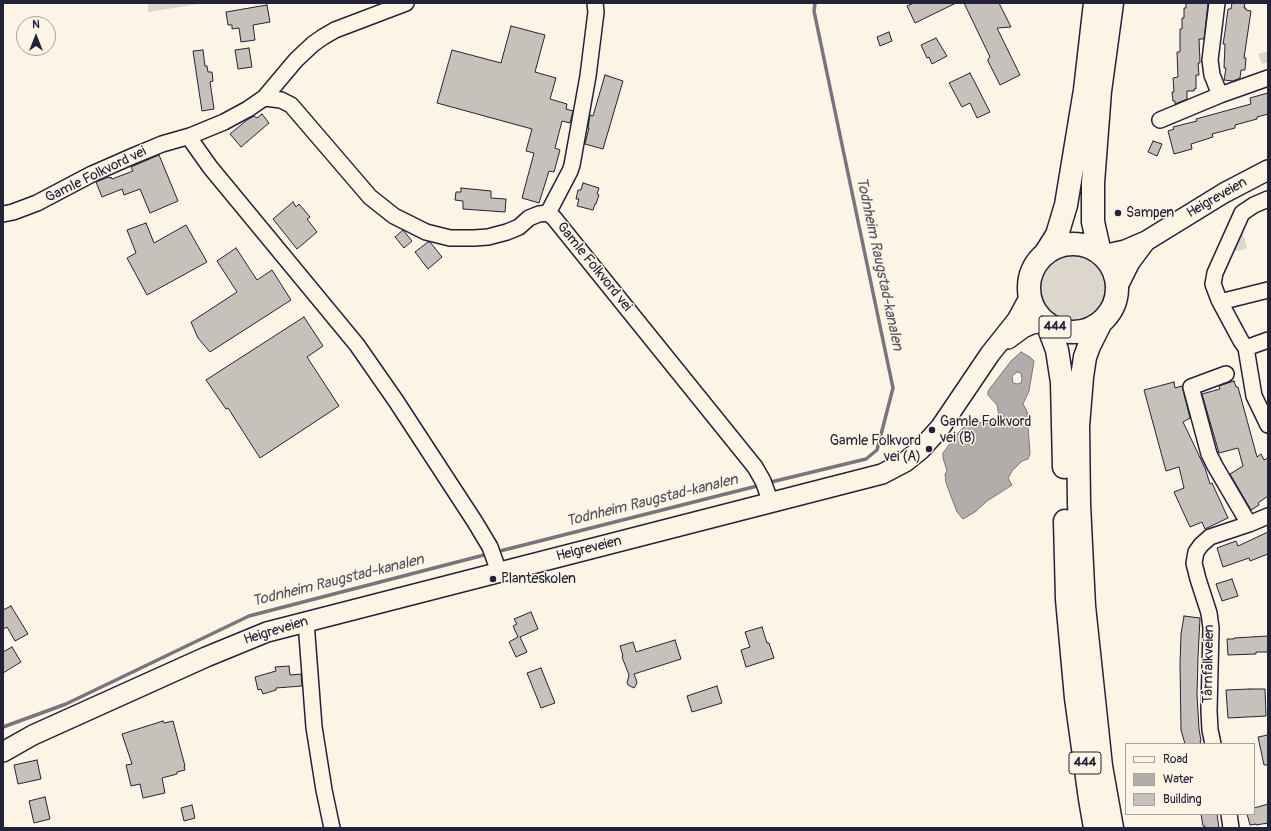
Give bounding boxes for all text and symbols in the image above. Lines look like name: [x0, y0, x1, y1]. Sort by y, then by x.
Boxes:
north arrow: [16, 16, 56, 56]
text: N: [32, 18, 40, 31]
street label: Gamle Folkvord vei: [43, 143, 149, 207]
street label: Heigreveien: [1184, 174, 1250, 222]
water label: Todnheim Raugstad-kanalen: [852, 176, 906, 352]
place label: Sampen: [1126, 205, 1174, 221]
marker: Sampen: [1113, 208, 1123, 218]
street label: Gamle Folkvord vei: [553, 219, 635, 315]
road number: 444: [1039, 316, 1071, 338]
place label: Gamle Folkvord vei (B): [940, 414, 1031, 446]
marker: Gamle Folkvord vei (B): [927, 425, 937, 435]
place label: Gamle Folkvord vei (A): [830, 433, 921, 466]
marker: Gamle Folkvord vei (A): [924, 444, 934, 454]
water label: Todnheim Raugstad-kanalen: [564, 471, 740, 531]
street label: Heigreveien: [555, 533, 623, 565]
water label: Todnheim Raugstad-kanalen: [250, 551, 426, 611]
place label: Planteskolen: [501, 571, 576, 587]
marker: Planteskolen: [488, 574, 498, 584]
street label: Heigreveien: [242, 613, 310, 649]
street label: Tårnfalkveien: [1200, 624, 1218, 704]
legend: [1125, 743, 1255, 815]
road number: 444: [1069, 752, 1101, 774]
text: Road: [1163, 752, 1188, 767]
text: Water: [1163, 772, 1194, 787]
text: Building: [1163, 792, 1202, 807]

